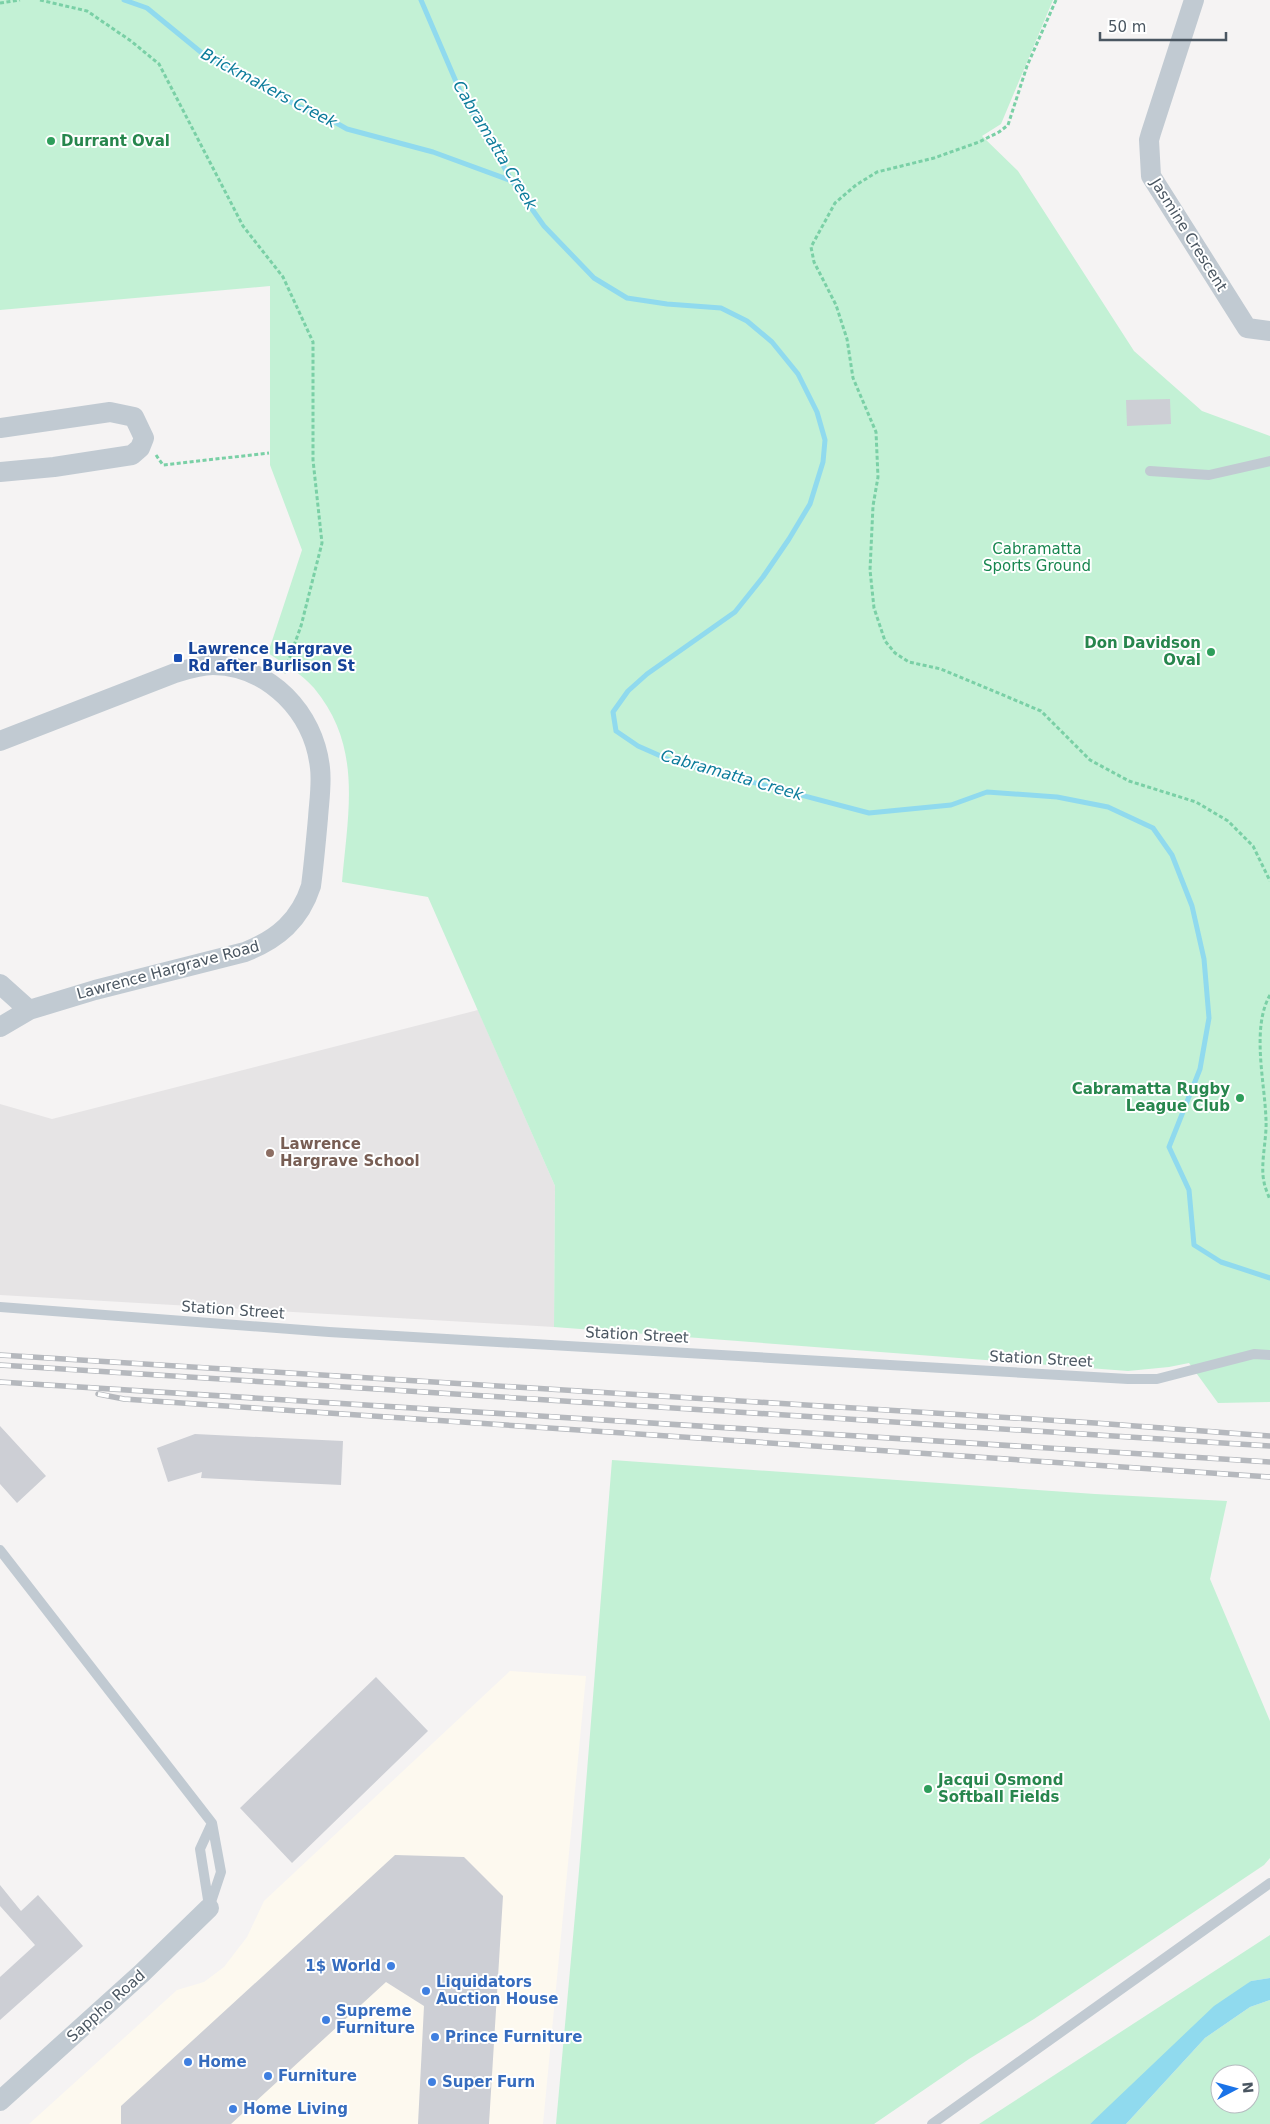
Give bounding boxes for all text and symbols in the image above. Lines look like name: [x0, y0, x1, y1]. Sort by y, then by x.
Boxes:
scale bar: [1100, 10, 1226, 42]
text: 50 m: [1108, 18, 1146, 36]
water label: Brickmakers Creek: [198, 44, 341, 132]
water label: Cabramatta Creek: [449, 77, 541, 214]
place label: Durrant Oval: [61, 132, 170, 150]
marker: Durrant Oval: [45, 135, 57, 147]
street label: Jasmine Crescent: [1146, 174, 1231, 295]
park label: Cabramatta Sports Ground: [983, 540, 1091, 575]
place label: Don Davidson Oval: [1084, 634, 1201, 669]
place label: Lawrence Hargrave Rd after Burlison St: [188, 640, 355, 675]
marker: Don Davidson Oval: [1205, 646, 1217, 658]
marker: Lawrence Hargrave Rd after Burlison St: [172, 652, 184, 664]
water label: Cabramatta Creek: [659, 746, 806, 805]
street label: Lawrence Hargrave Road: [75, 937, 261, 1003]
place label: Cabramatta Rugby League Club: [1072, 1080, 1230, 1115]
marker: Cabramatta Rugby League Club: [1234, 1092, 1246, 1104]
place label: Lawrence Hargrave School: [280, 1135, 420, 1170]
marker: Lawrence Hargrave School: [264, 1147, 276, 1159]
street label: Station Street: [181, 1297, 285, 1323]
street label: Station Street: [585, 1323, 689, 1347]
street label: Station Street: [989, 1347, 1093, 1371]
place label: Jacqui Osmond Softball Fields: [937, 1771, 1063, 1806]
marker: Jacqui Osmond Softball Fields: [922, 1783, 934, 1795]
place label: 1$ World: [305, 1957, 381, 1975]
marker: 1$ World: [385, 1960, 397, 1972]
street label: Sappho Road: [63, 1966, 149, 2046]
place label: Liquidators Auction House: [436, 1973, 558, 2008]
marker: Liquidators Auction House: [420, 1985, 432, 1997]
place label: Supreme Furniture: [336, 2002, 415, 2037]
marker: Supreme Furniture: [320, 2014, 332, 2026]
place label: Prince Furniture: [445, 2028, 582, 2046]
marker: Prince Furniture: [429, 2031, 441, 2043]
place label: Home: [198, 2053, 247, 2071]
marker: Home: [182, 2056, 194, 2068]
north arrow: [1210, 2064, 1260, 2114]
place label: Furniture: [278, 2067, 357, 2085]
marker: Furniture: [262, 2070, 274, 2082]
place label: Super Furn: [442, 2073, 535, 2091]
marker: Super Furn: [426, 2076, 438, 2088]
text: N: [1239, 2081, 1256, 2094]
place label: Home Living: [243, 2100, 348, 2118]
marker: Home Living: [227, 2103, 239, 2115]

